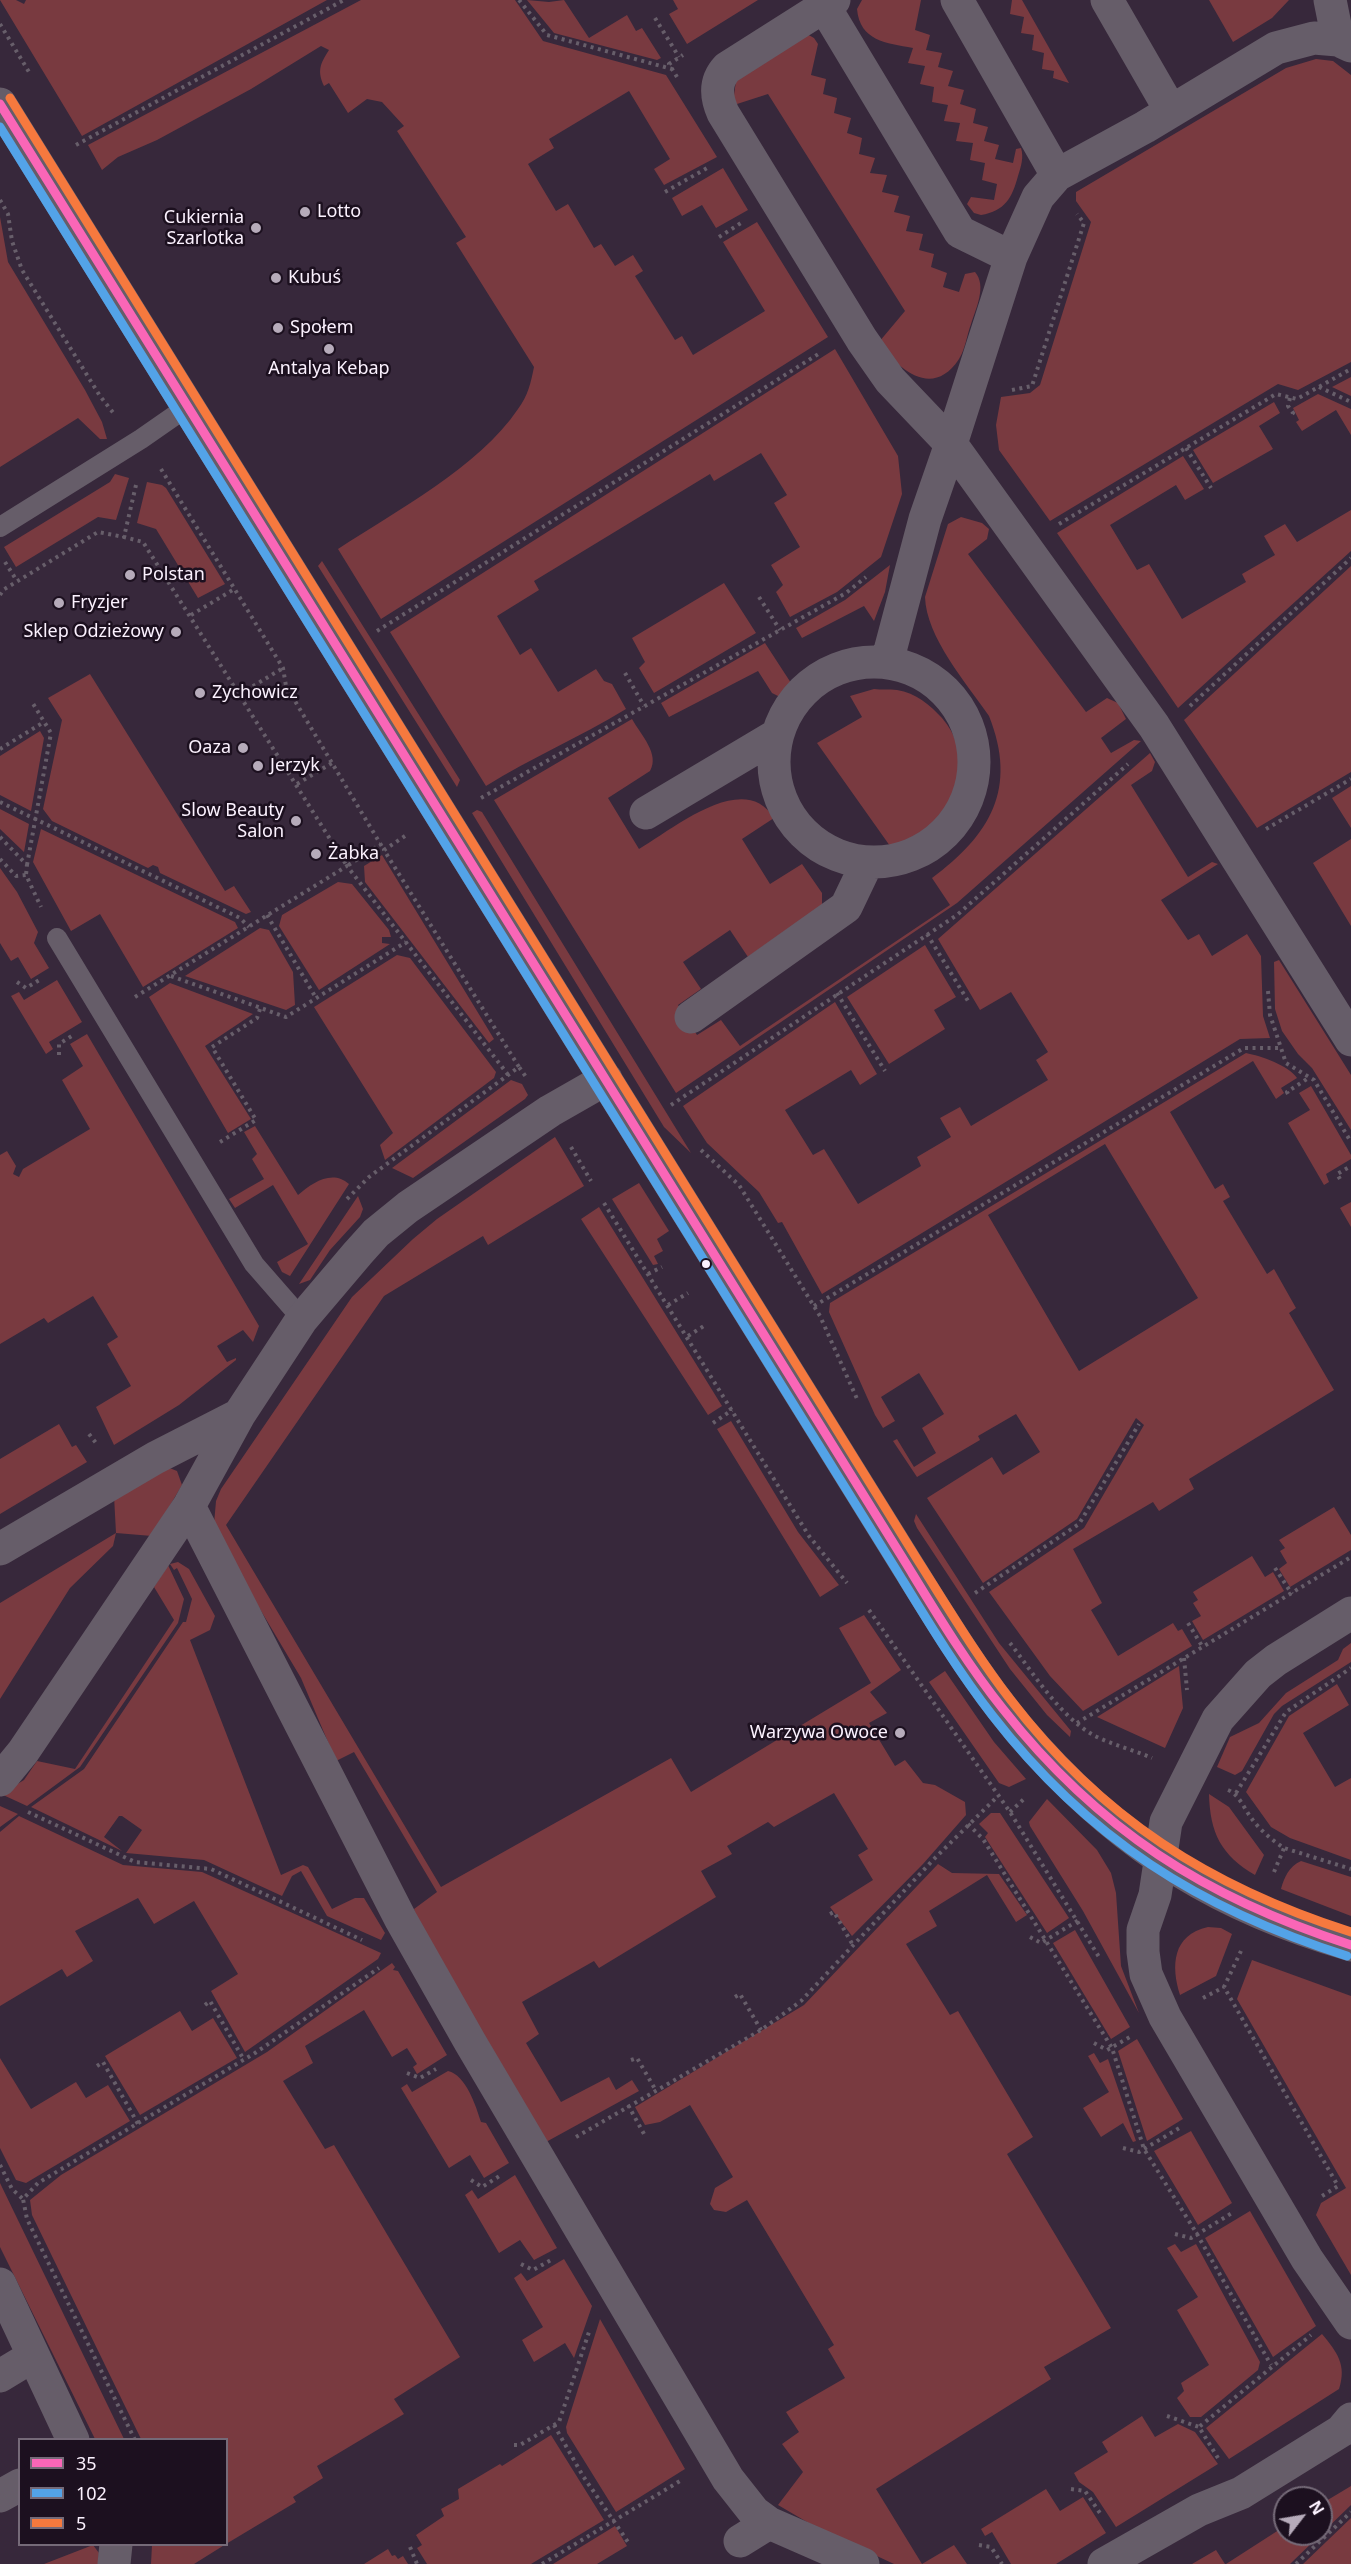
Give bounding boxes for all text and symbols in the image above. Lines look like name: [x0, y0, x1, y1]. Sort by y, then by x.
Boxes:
place label: Lotto: [317, 201, 361, 223]
marker: Lotto: [298, 205, 312, 219]
place label: Cukiernia Szarlotka: [164, 207, 244, 250]
marker: Cukiernia Szarlotka: [249, 221, 263, 235]
place label: Kubuś: [288, 267, 341, 289]
marker: Kubuś: [269, 271, 283, 285]
place label: Społem: [290, 317, 353, 339]
marker: Społem: [271, 321, 285, 335]
marker: Antalya Kebap: [322, 342, 336, 356]
place label: Antalya Kebap: [268, 358, 390, 380]
place label: Polstan: [142, 564, 205, 586]
marker: Polstan: [123, 568, 137, 582]
place label: Fryzjer: [71, 592, 128, 614]
marker: Fryzjer: [52, 596, 66, 610]
place label: Sklep Odzieżowy: [23, 621, 164, 643]
marker: Sklep Odzieżowy: [169, 625, 183, 639]
place label: Zychowicz: [212, 682, 298, 704]
marker: Zychowicz: [193, 686, 207, 700]
place label: Oaza: [188, 737, 231, 759]
marker: Oaza: [236, 741, 250, 755]
place label: Jerzyk: [270, 755, 320, 777]
marker: Jerzyk: [251, 759, 265, 773]
place label: Slow Beauty Salon: [181, 800, 284, 842]
marker: Slow Beauty Salon: [289, 814, 303, 828]
place label: Żabka: [328, 843, 379, 865]
marker: Żabka: [309, 847, 323, 861]
unlabelled marker: [700, 1258, 712, 1270]
place label: Warzywa Owoce: [750, 1722, 888, 1744]
marker: Warzywa Owoce: [893, 1726, 907, 1740]
legend: [18, 2438, 228, 2546]
text: 35: [76, 2451, 97, 2475]
text: 102: [76, 2481, 107, 2505]
north arrow: [1273, 2486, 1333, 2546]
text: N: [1304, 2497, 1329, 2519]
text: 5: [76, 2511, 86, 2535]

